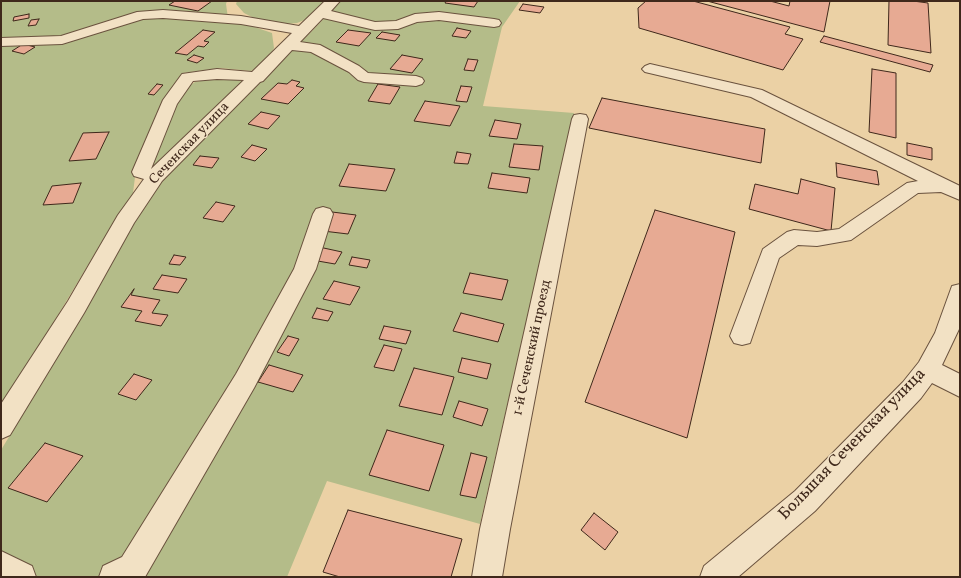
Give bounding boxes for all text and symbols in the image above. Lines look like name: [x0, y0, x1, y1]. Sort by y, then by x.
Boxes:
street label: Сеченская улица: [146, 99, 234, 189]
street label: 1-й Сеченский проезд: [510, 279, 556, 417]
street label: Большая Сеченская улица: [775, 365, 931, 525]

